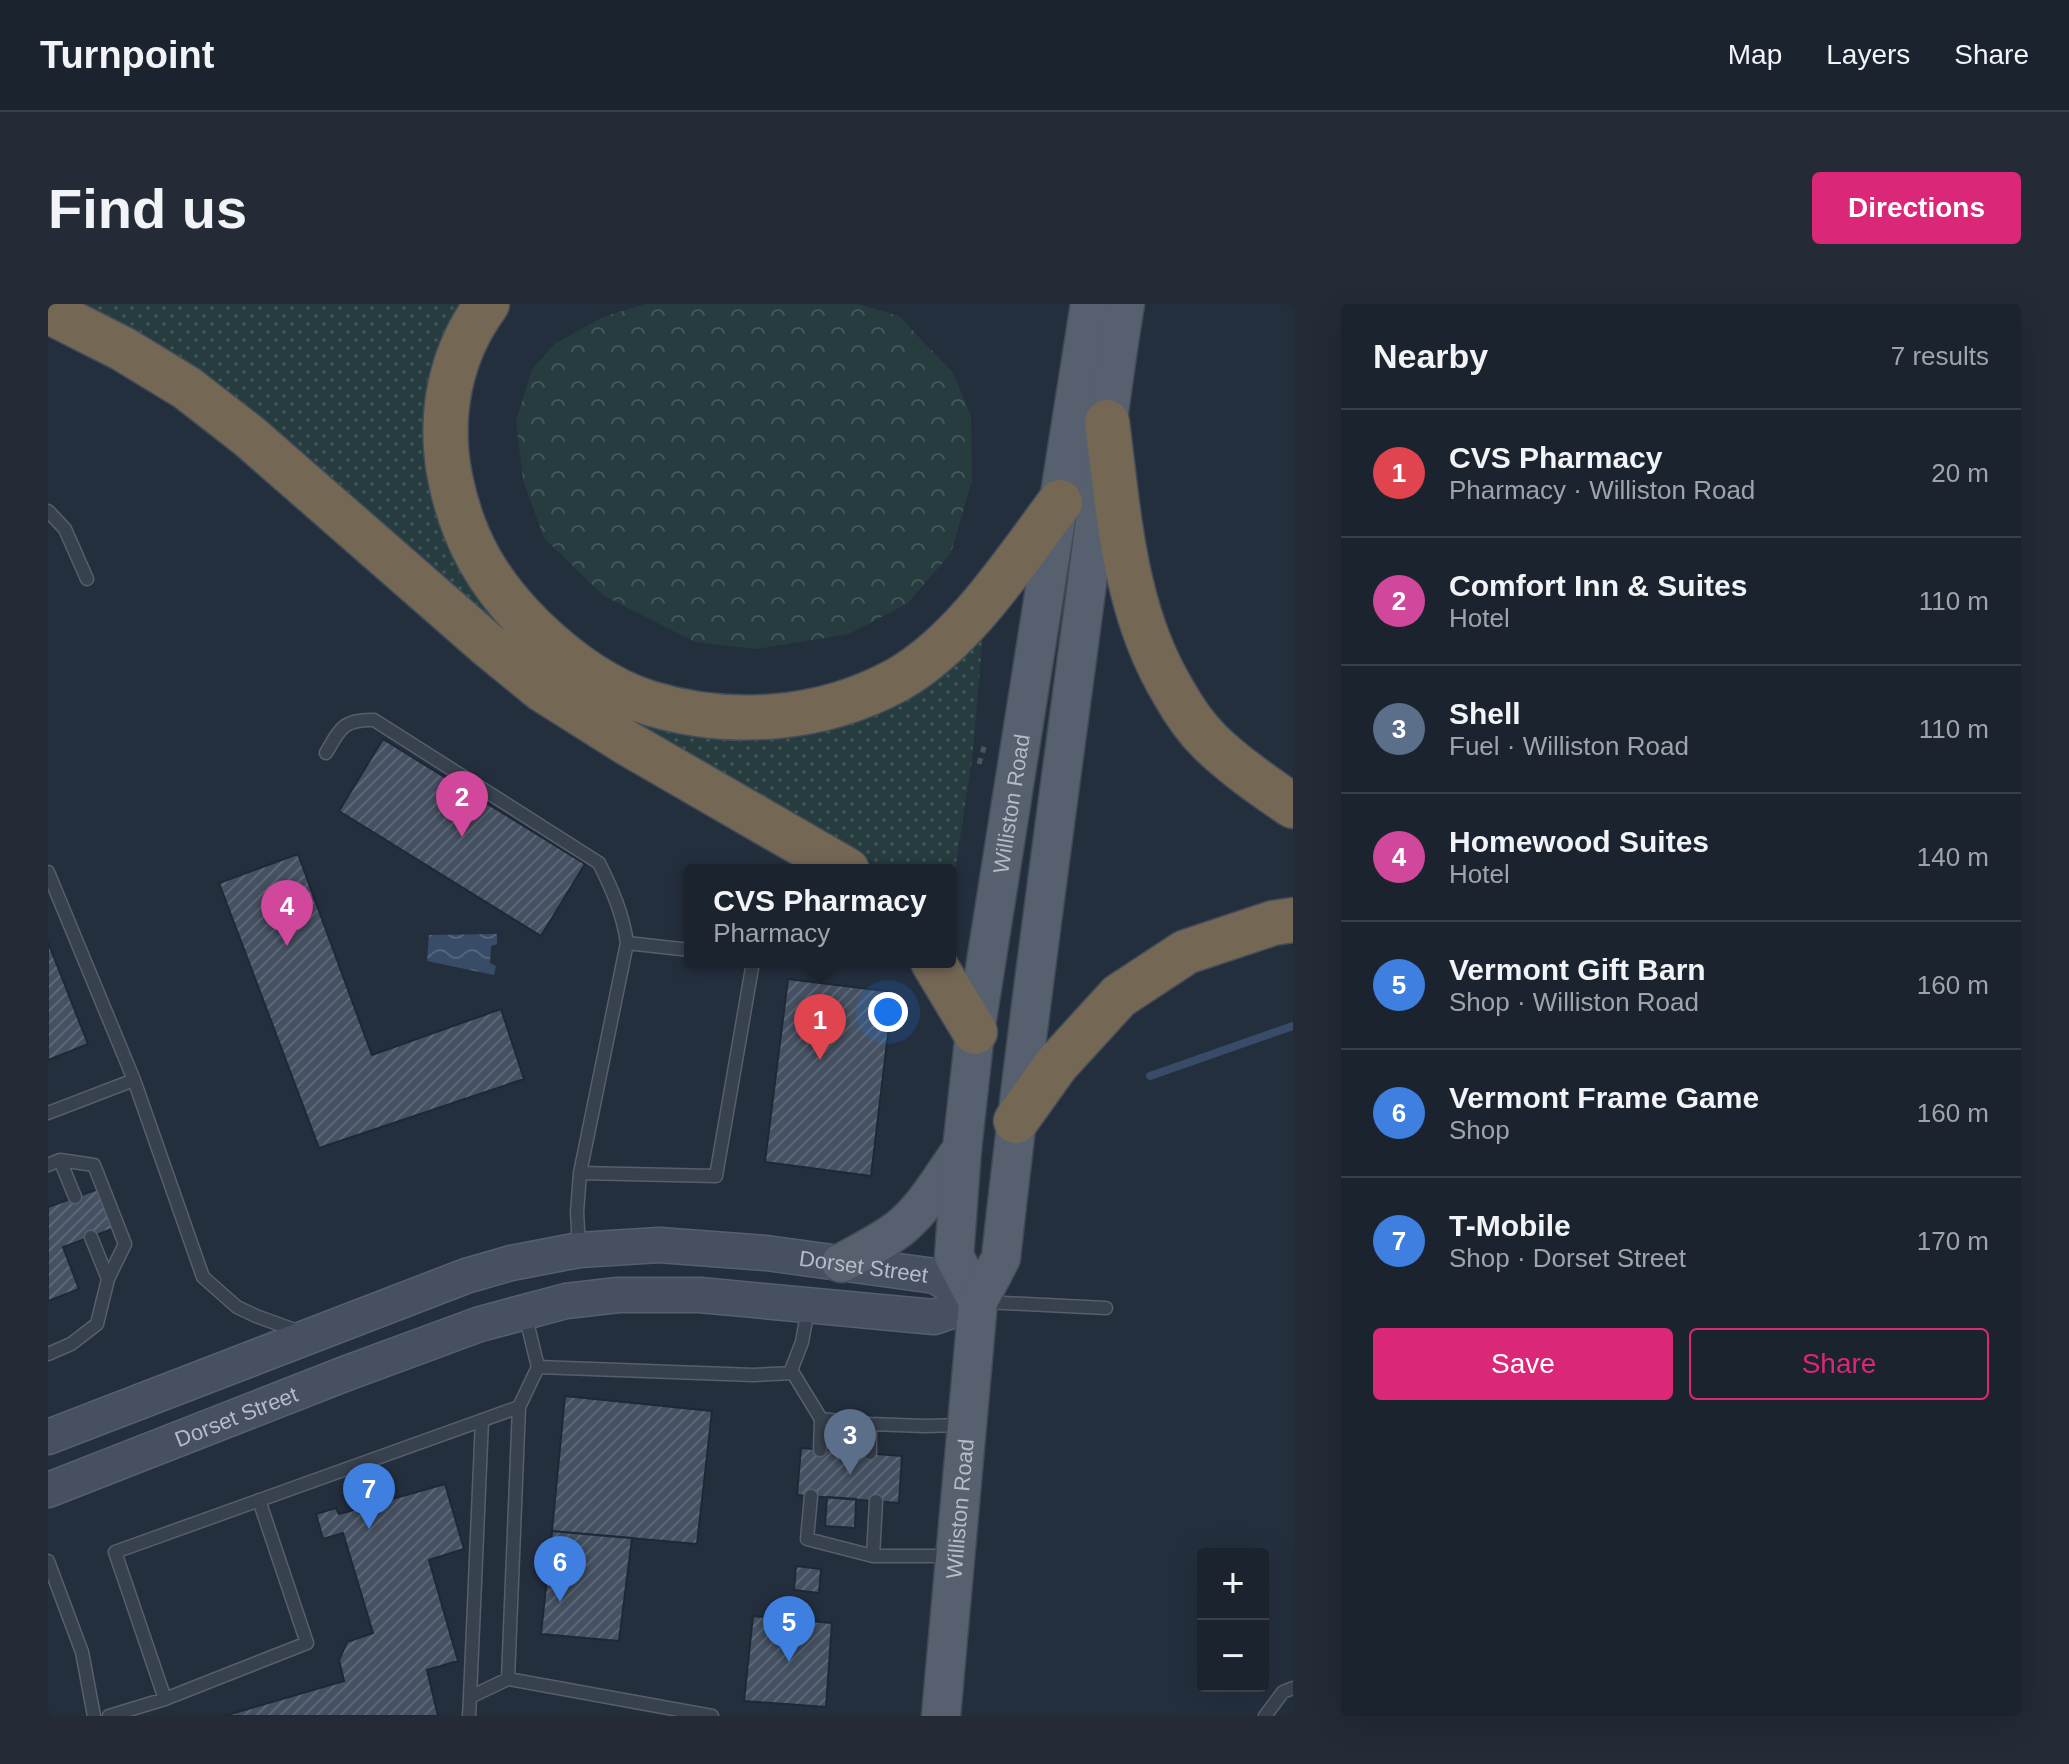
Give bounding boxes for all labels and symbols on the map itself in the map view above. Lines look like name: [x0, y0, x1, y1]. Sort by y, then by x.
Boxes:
street label: Williston Road: [988, 732, 1035, 875]
pin: 2: [436, 771, 488, 837]
pin: 4: [261, 880, 313, 946]
your location: [868, 992, 908, 1032]
pin: 1: [794, 994, 846, 1060]
street label: Dorset Street: [798, 1246, 930, 1288]
street label: Dorset Street: [171, 1382, 301, 1452]
pin: 3: [824, 1409, 876, 1475]
street label: Williston Road: [941, 1438, 979, 1580]
pin: 7: [343, 1463, 395, 1529]
pin: 6: [534, 1536, 586, 1602]
pin: 5: [763, 1596, 815, 1662]

